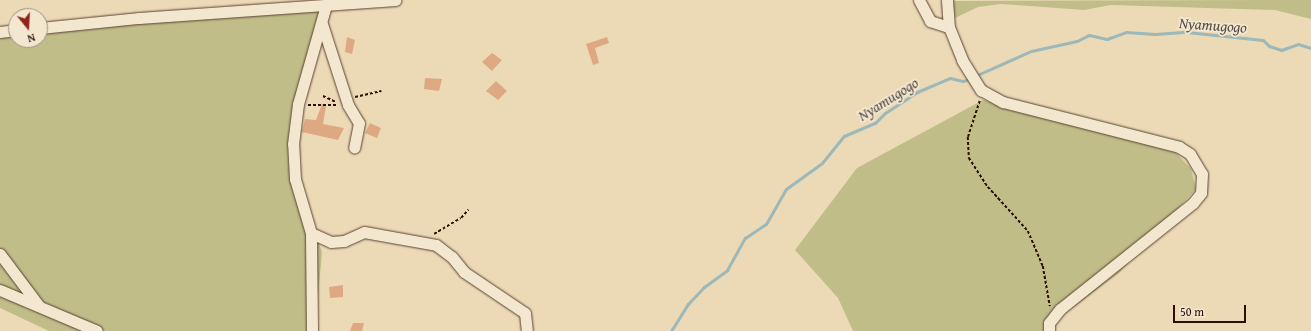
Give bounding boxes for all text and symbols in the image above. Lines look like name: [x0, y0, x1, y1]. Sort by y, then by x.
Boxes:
north arrow: [8, 8, 48, 48]
water label: Nyamugogo: [1178, 14, 1248, 36]
text: N: [25, 30, 37, 47]
water label: Nyamugogo: [854, 73, 922, 125]
scale bar: [1175, 297, 1248, 323]
text: 50 m: [1180, 303, 1204, 320]

